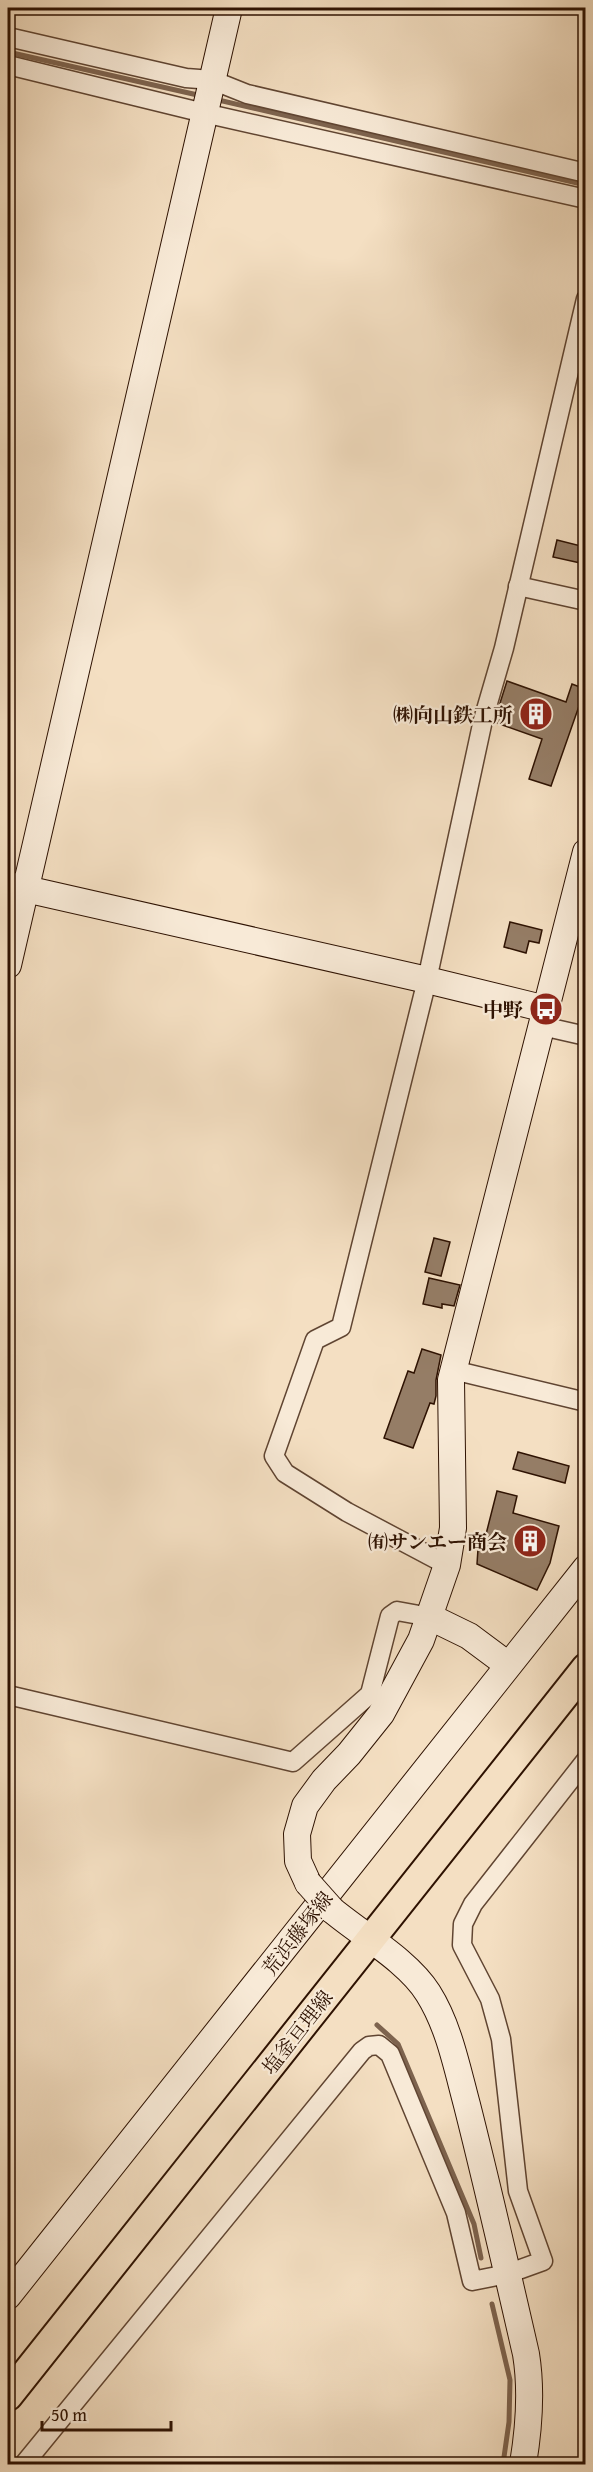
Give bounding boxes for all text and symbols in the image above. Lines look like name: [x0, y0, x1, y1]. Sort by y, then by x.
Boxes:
building icon: ㈱向山鉄工所: [518, 696, 554, 732]
place label: ㈱向山鉄工所: [393, 700, 513, 729]
bus stop icon: 中野: [528, 991, 564, 1027]
place label: 中野: [483, 995, 523, 1024]
building icon: ㈲サンエー商会: [512, 1523, 548, 1559]
place label: ㈲サンエー商会: [368, 1527, 507, 1556]
street label: 荒浜藤塚線: [255, 1885, 339, 1981]
street label: 塩釜亘理線: [255, 1984, 339, 2080]
scale bar: [42, 2394, 171, 2432]
text: 50 m: [51, 2401, 87, 2428]

